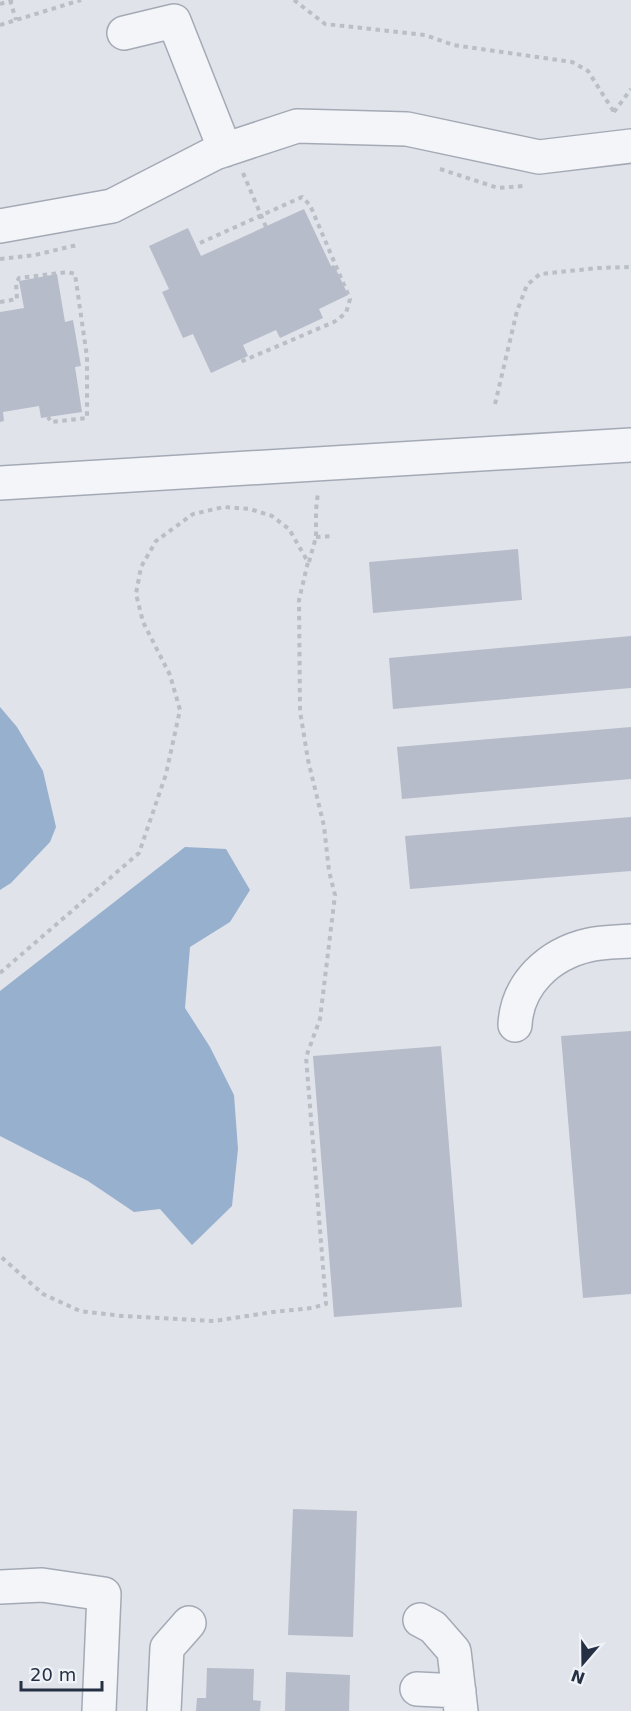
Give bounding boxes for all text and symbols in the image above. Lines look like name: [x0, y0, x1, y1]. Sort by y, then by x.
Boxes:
north arrow: [553, 1633, 613, 1693]
scale bar: [21, 1654, 102, 1692]
text: 20 m: [30, 1664, 76, 1685]
text: N: [568, 1665, 588, 1688]

